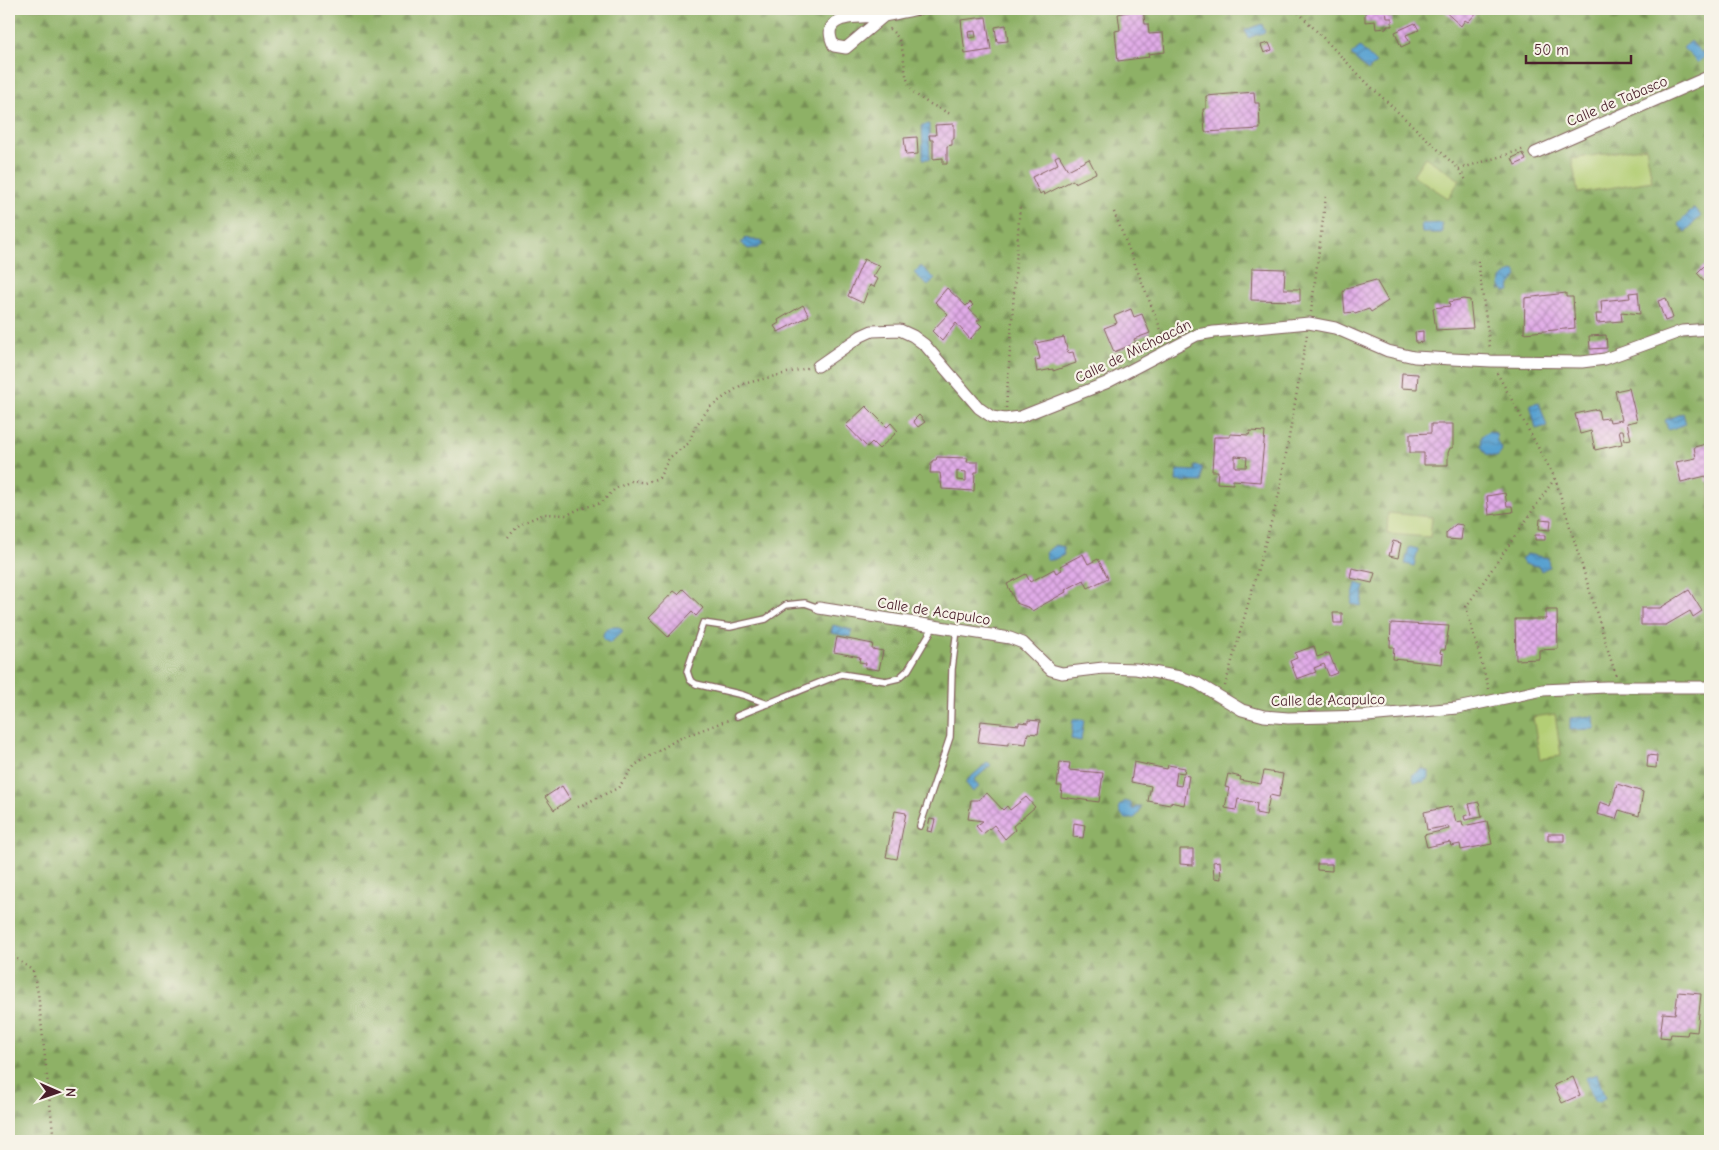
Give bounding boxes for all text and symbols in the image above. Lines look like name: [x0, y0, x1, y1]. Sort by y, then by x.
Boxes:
scale bar: [1526, 32, 1632, 64]
text: 50 m: [1534, 41, 1569, 59]
street label: Calle de Tabasco: [1564, 72, 1670, 130]
street label: Calle de Michoacán: [1072, 315, 1194, 387]
street label: Calle de Acapulco: [876, 593, 992, 629]
street label: Calle de Acapulco: [1271, 690, 1385, 710]
north arrow: [32, 1068, 82, 1118]
text: N: [62, 1088, 79, 1097]

